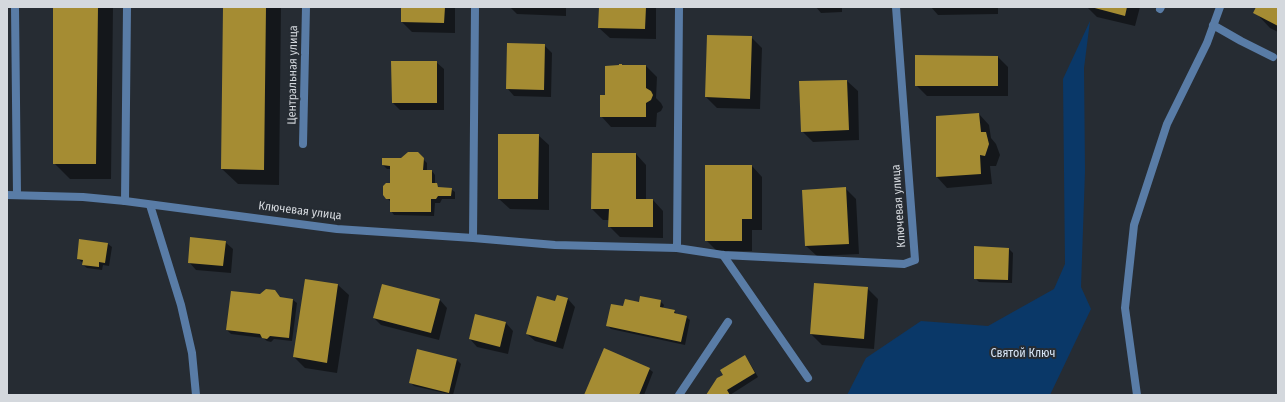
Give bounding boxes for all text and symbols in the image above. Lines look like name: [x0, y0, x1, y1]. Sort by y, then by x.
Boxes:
street label: Центральная улица: [285, 25, 301, 125]
street label: Ключевая улица: [889, 164, 909, 248]
street label: Ключевая улица: [258, 199, 342, 223]
park label: Святой Ключ: [990, 347, 1056, 361]

